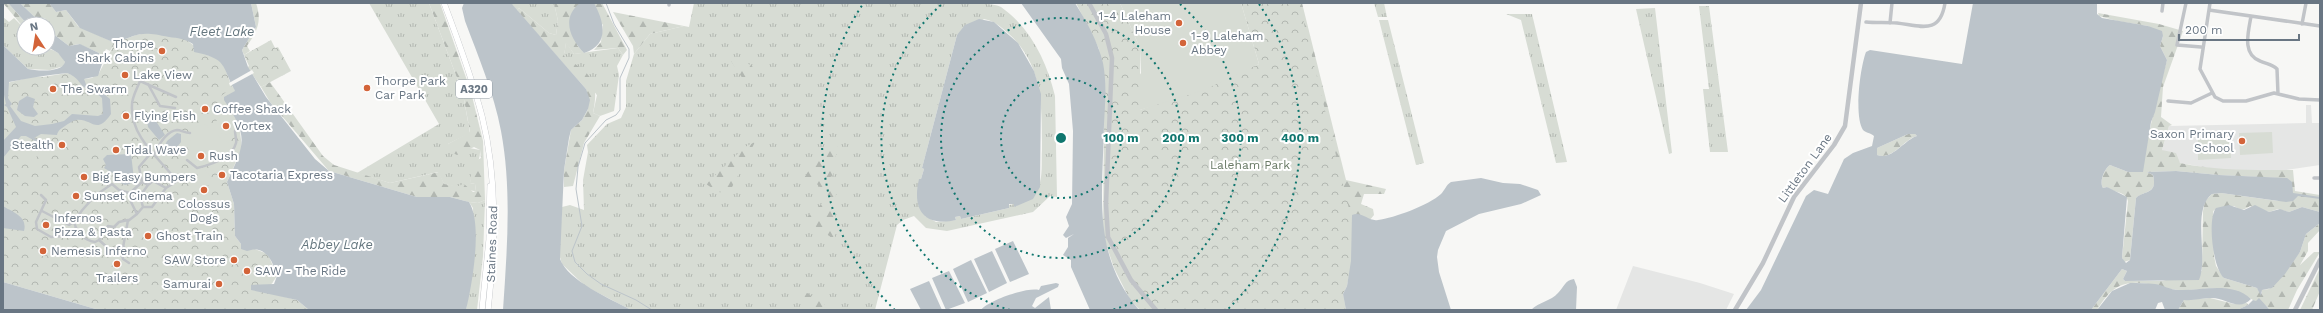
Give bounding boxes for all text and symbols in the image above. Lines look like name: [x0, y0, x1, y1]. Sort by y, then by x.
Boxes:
place label: 1-4 Laleham House: [1099, 9, 1171, 37]
north arrow: [16, 16, 56, 56]
scale bar: [2179, 16, 2299, 42]
marker: 1-4 Laleham House: [1174, 18, 1184, 28]
text: N: [29, 20, 39, 34]
text: 200 m: [2185, 23, 2222, 37]
water label: Fleet Lake: [189, 24, 255, 39]
place label: 1-9 Laleham Abbey: [1191, 29, 1263, 57]
place label: Thorpe Shark Cabins: [77, 37, 154, 65]
marker: 1-9 Laleham Abbey: [1178, 38, 1188, 48]
marker: Thorpe Shark Cabins: [157, 46, 167, 56]
place label: Lake View: [133, 68, 192, 82]
marker: Lake View: [120, 70, 130, 80]
place label: Thorpe Park Car Park: [375, 74, 446, 102]
road number: A320: [456, 80, 492, 98]
place label: The Swarm: [61, 82, 127, 96]
marker: Thorpe Park Car Park: [362, 83, 372, 93]
marker: The Swarm: [48, 84, 58, 94]
place label: Coffee Shack: [213, 102, 291, 116]
marker: Coffee Shack: [200, 104, 210, 114]
place label: Flying Fish: [134, 109, 196, 123]
marker: Flying Fish: [121, 111, 131, 121]
place label: Vortex: [234, 119, 271, 133]
marker: Vortex: [221, 121, 231, 131]
place label: Saxon Primary School: [2150, 127, 2235, 155]
centre of rings: [1054, 131, 1068, 145]
text: 100 m: [1103, 131, 1139, 145]
text: 200 m: [1162, 131, 1200, 145]
text: 300 m: [1221, 131, 1259, 145]
text: 400 m: [1281, 131, 1319, 145]
street label: Littleton Lane: [1775, 131, 1835, 205]
marker: Saxon Primary School: [2237, 136, 2247, 146]
place label: Stealth: [12, 138, 54, 152]
marker: Stealth: [57, 140, 67, 150]
place label: Tidal Wave: [124, 143, 187, 157]
marker: Tidal Wave: [111, 145, 121, 155]
place label: Rush: [209, 149, 238, 163]
marker: Rush: [196, 151, 206, 161]
park label: Laleham Park: [1210, 158, 1290, 172]
place label: Tacotaria Express: [230, 168, 333, 182]
place label: Big Easy Bumpers: [92, 170, 196, 184]
marker: Tacotaria Express: [217, 170, 227, 180]
marker: Big Easy Bumpers: [79, 172, 89, 182]
marker: Colossus Dogs: [199, 185, 209, 195]
place label: Sunset Cinema: [84, 189, 173, 203]
marker: Sunset Cinema: [71, 191, 81, 201]
place label: Colossus Dogs: [178, 197, 230, 225]
street label: Staines Road: [484, 205, 500, 283]
place label: Infernos Pizza & Pasta: [54, 211, 132, 239]
marker: Infernos Pizza & Pasta: [41, 220, 51, 230]
place label: Ghost Train: [156, 229, 223, 243]
marker: Ghost Train: [143, 231, 153, 241]
water label: Abbey Lake: [300, 237, 373, 252]
place label: Nemesis Inferno: [51, 244, 147, 258]
marker: Nemesis Inferno: [38, 246, 48, 256]
place label: SAW Store: [164, 253, 226, 267]
marker: SAW Store: [229, 255, 239, 265]
marker: Trailers: [112, 259, 122, 269]
place label: SAW - The Ride: [255, 264, 346, 278]
marker: SAW - The Ride: [242, 266, 252, 276]
place label: Trailers: [96, 271, 138, 285]
place label: Samurai: [163, 277, 211, 291]
marker: Samurai: [214, 279, 224, 289]

